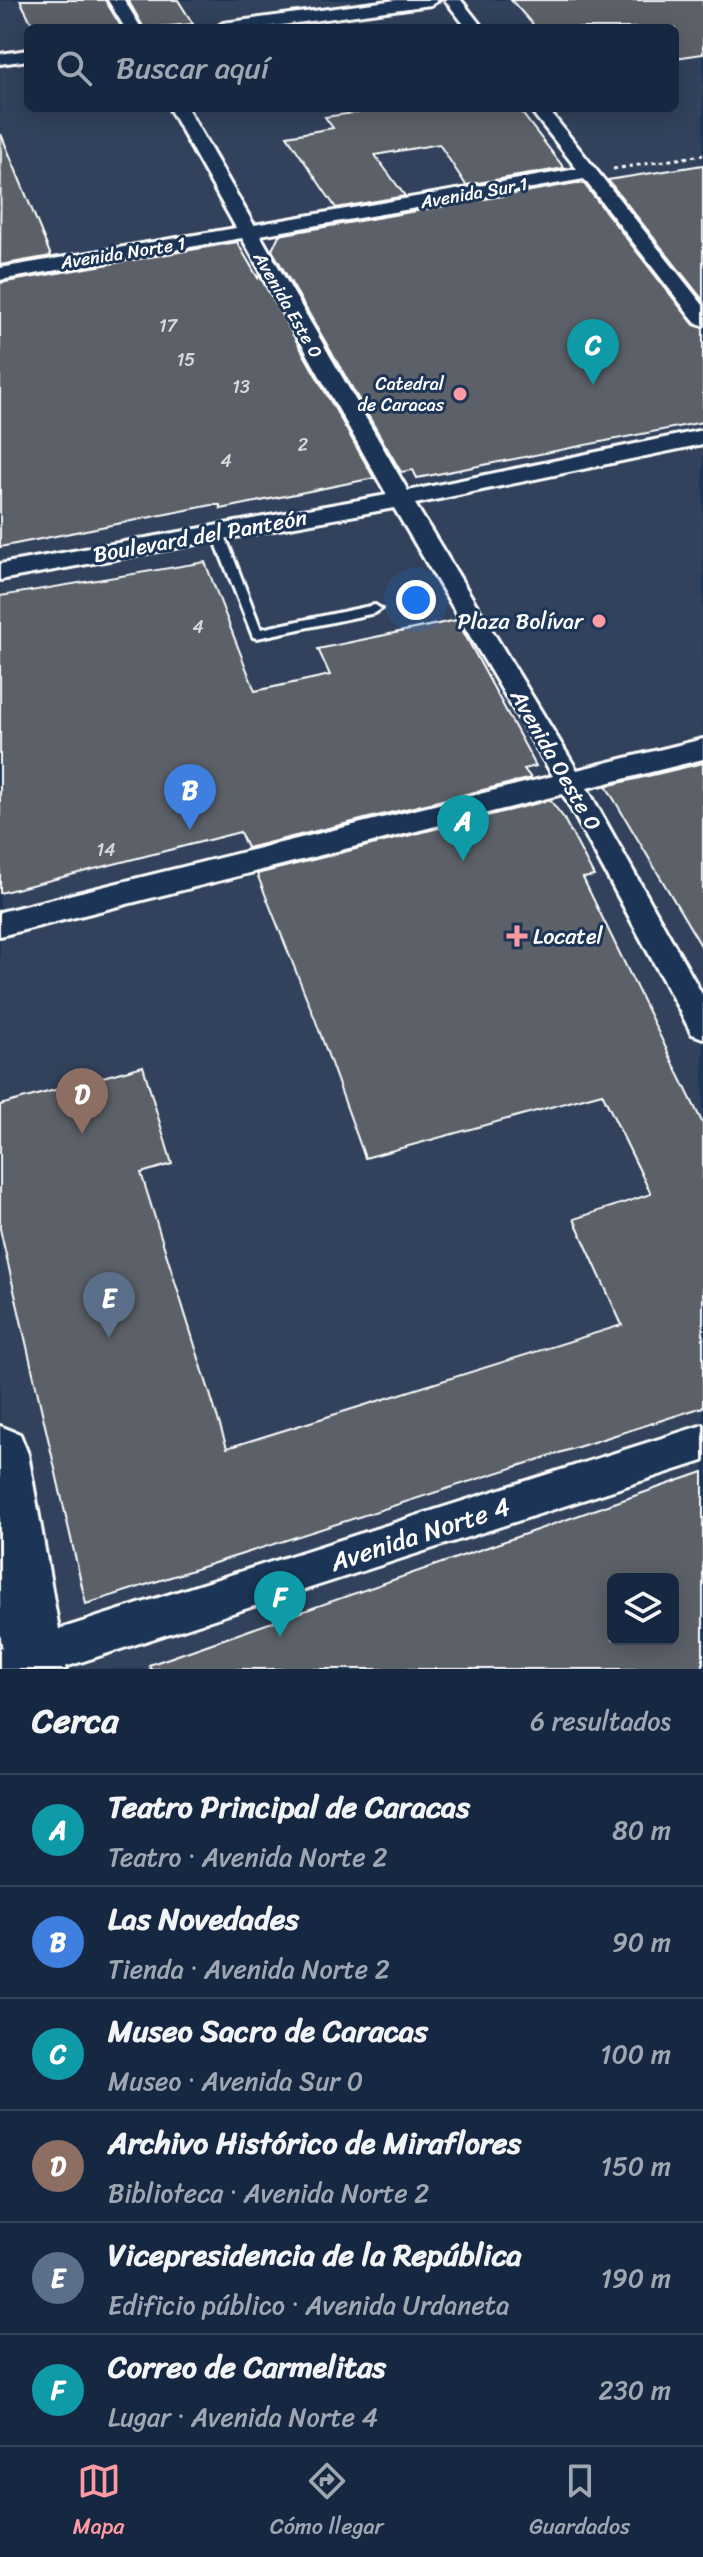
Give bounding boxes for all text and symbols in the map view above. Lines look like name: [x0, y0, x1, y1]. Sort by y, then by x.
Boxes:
search box: [24, 24, 679, 112]
text: Buscar aquí: [116, 41, 269, 95]
icon: search: [52, 46, 96, 90]
street label: Avenida Sur 1: [417, 168, 530, 218]
street label: Avenida Norte 1: [57, 227, 188, 279]
street label: Avenida Este 0: [244, 245, 332, 364]
house number: 17: [159, 310, 179, 342]
pin: C: [567, 319, 619, 385]
house number: 15: [177, 344, 195, 376]
place label: Catedral de Caracas: [358, 368, 445, 421]
house number: 13: [232, 371, 250, 403]
marker: Catedral de Caracas: [451, 385, 469, 403]
house number: 2: [298, 429, 308, 461]
house number: 4: [220, 445, 232, 477]
street label: Boulevard del Panteón: [90, 498, 310, 574]
your location: [396, 580, 436, 620]
place label: Plaza Bolívar: [457, 602, 585, 641]
house number: 4: [192, 611, 204, 643]
marker: Plaza Bolívar: [590, 612, 608, 630]
street label: Avenida Oeste 0: [499, 681, 613, 838]
pin: B: [164, 764, 216, 830]
pin: A: [437, 795, 489, 861]
house number: 14: [97, 834, 115, 866]
place label: Locatel: [533, 917, 604, 956]
marker: Locatel: [508, 927, 526, 945]
pin: D: [56, 1068, 108, 1134]
pin: E: [83, 1272, 135, 1338]
street label: Avenida Norte 4: [323, 1483, 516, 1585]
pin: F: [254, 1571, 306, 1637]
map controls: [607, 1573, 679, 1645]
button: layers: [607, 1573, 679, 1645]
text: Cerca: [32, 1691, 119, 1751]
text: 6 resultados: [530, 1698, 671, 1744]
text: Teatro Principal de Caracas: [108, 1780, 470, 1834]
text: A: [49, 1807, 67, 1853]
text: 80 m: [612, 1807, 671, 1853]
text: Teatro · Avenida Norte 2: [108, 1834, 388, 1880]
text: Las Novedades: [108, 1892, 299, 1946]
text: B: [50, 1919, 66, 1965]
text: 90 m: [612, 1919, 671, 1965]
text: Tienda · Avenida Norte 2: [108, 1946, 390, 1992]
text: Museo Sacro de Caracas: [108, 2004, 428, 2058]
text: C: [50, 2031, 66, 2077]
text: 100 m: [600, 2031, 671, 2077]
text: Museo · Avenida Sur 0: [108, 2058, 363, 2104]
text: Archivo Histórico de Miraflores: [108, 2116, 521, 2170]
text: D: [50, 2143, 66, 2189]
text: 150 m: [601, 2143, 671, 2189]
text: Biblioteca · Avenida Norte 2: [108, 2170, 429, 2216]
text: Vicepresidencia de la República: [108, 2228, 522, 2282]
text: E: [51, 2255, 65, 2301]
text: 190 m: [601, 2255, 671, 2301]
text: Edificio público · Avenida Urdaneta: [108, 2282, 509, 2328]
text: Correo de Carmelitas: [108, 2340, 386, 2394]
text: F: [51, 2367, 65, 2413]
text: 230 m: [599, 2367, 671, 2413]
text: Lugar · Avenida Norte 4: [108, 2394, 378, 2440]
tab: Mapa: [73, 2459, 124, 2546]
tab: Cómo llegar: [270, 2459, 384, 2546]
tab: Guardados: [529, 2459, 630, 2546]

